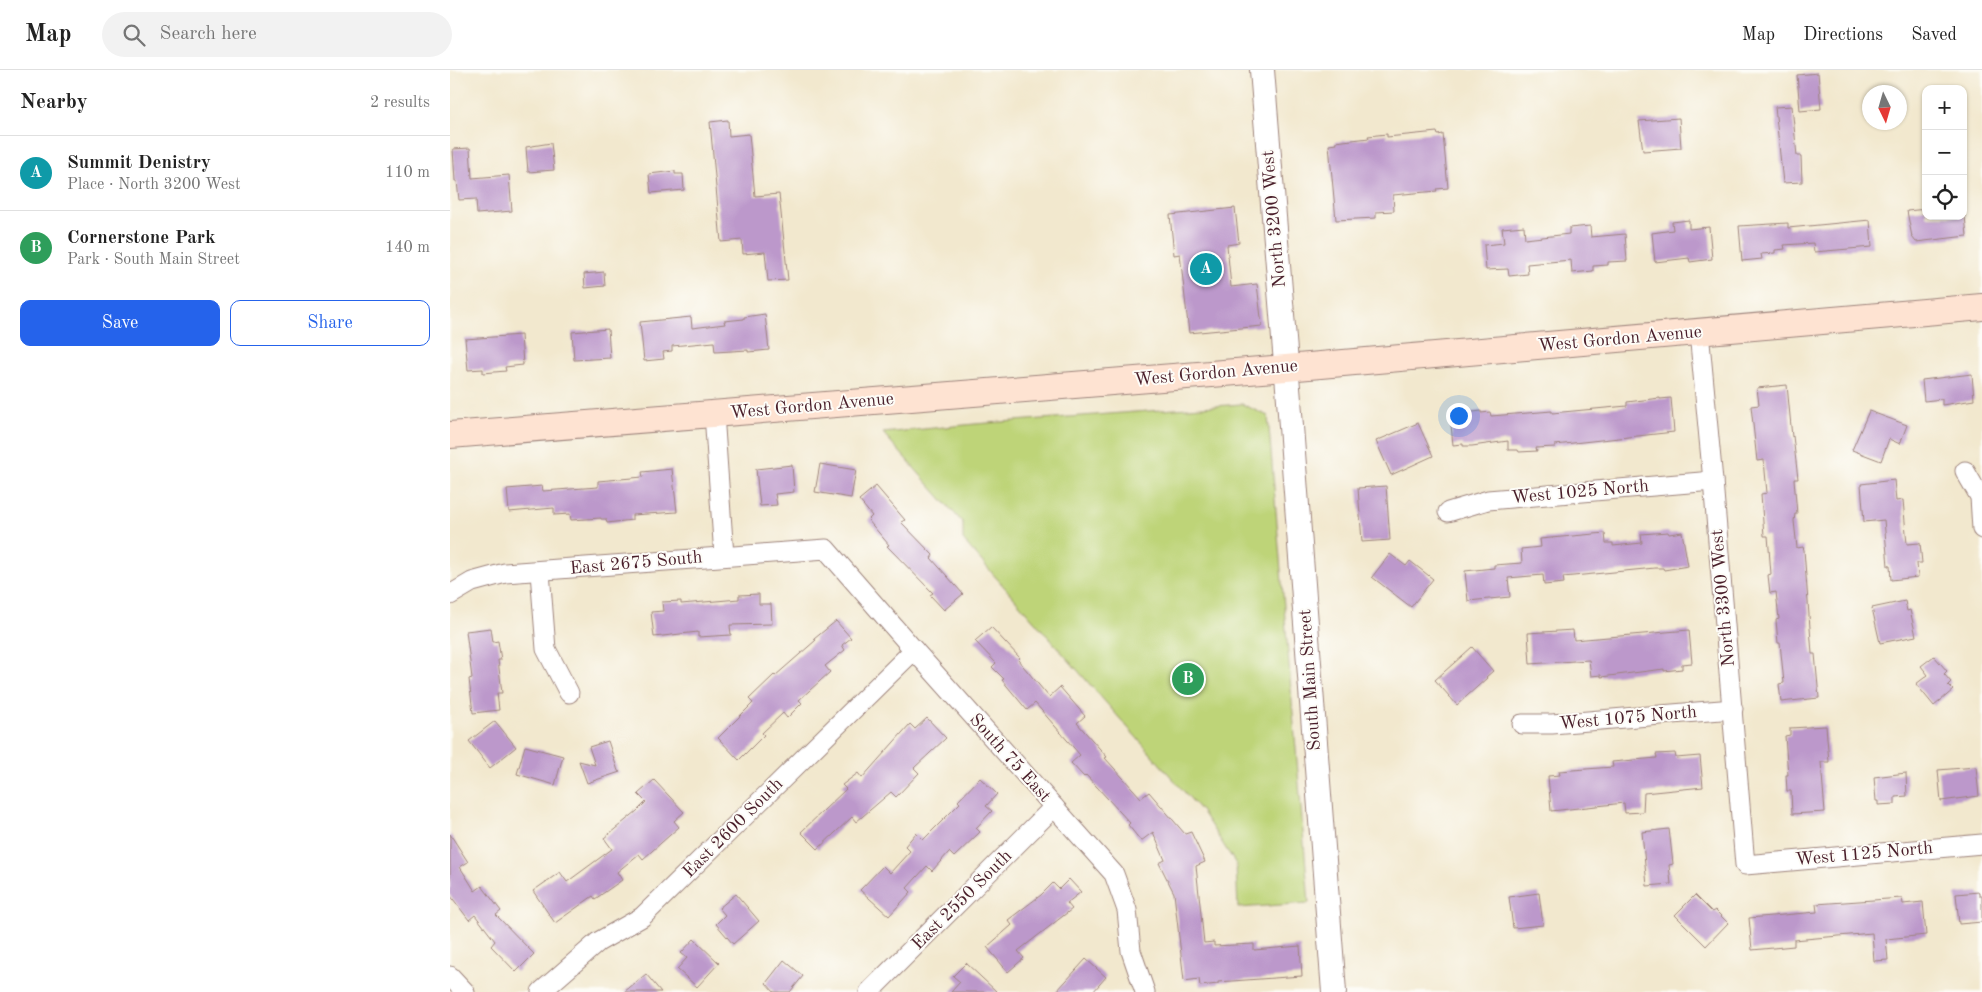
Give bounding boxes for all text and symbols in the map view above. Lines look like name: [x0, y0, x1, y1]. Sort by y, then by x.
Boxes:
search box: [102, 12, 452, 57]
icon: search: [120, 21, 148, 49]
text: Map: [25, 23, 72, 47]
text: Search here: [160, 25, 257, 44]
text: Map: [1742, 26, 1775, 44]
text: Directions: [1803, 26, 1883, 44]
text: Saved: [1911, 26, 1957, 44]
north arrow: [1862, 85, 1907, 130]
map controls: [1922, 85, 1967, 220]
button: +: [1922, 85, 1967, 130]
text: Nearby: [20, 92, 88, 113]
text: 2 results: [370, 95, 430, 111]
button: −: [1922, 130, 1967, 175]
street label: North 3200 West: [1259, 149, 1289, 289]
text: Summit Denistry: [67, 154, 211, 173]
text: A: [30, 165, 42, 181]
text: 110 m: [385, 165, 430, 181]
button: locate: [1922, 175, 1967, 220]
text: Place · North 3200 West: [67, 177, 241, 193]
text: Cornerstone Park: [67, 229, 216, 248]
text: B: [30, 240, 42, 256]
text: 140 m: [385, 240, 430, 256]
pin: A: [1190, 250, 1222, 288]
text: Park · South Main Street: [67, 252, 240, 268]
button: Save: [20, 300, 220, 346]
button: Share: [230, 300, 430, 346]
street label: West Gordon Avenue: [1537, 323, 1703, 355]
street label: West Gordon Avenue: [1133, 357, 1299, 389]
street label: West Gordon Avenue: [729, 390, 895, 422]
your location: [1446, 403, 1472, 429]
street label: West 1025 North: [1510, 477, 1650, 507]
street label: North 3300 West: [1708, 528, 1738, 668]
street label: East 2675 South: [569, 548, 703, 578]
street label: South Main Street: [1296, 608, 1324, 752]
pin: B: [1172, 660, 1204, 698]
street label: West 1075 North: [1558, 703, 1698, 733]
street label: South 75 East: [966, 710, 1054, 806]
street label: East 2600 South: [680, 774, 787, 881]
street label: West 1125 North: [1794, 839, 1934, 869]
street label: East 2550 South: [909, 846, 1016, 953]

